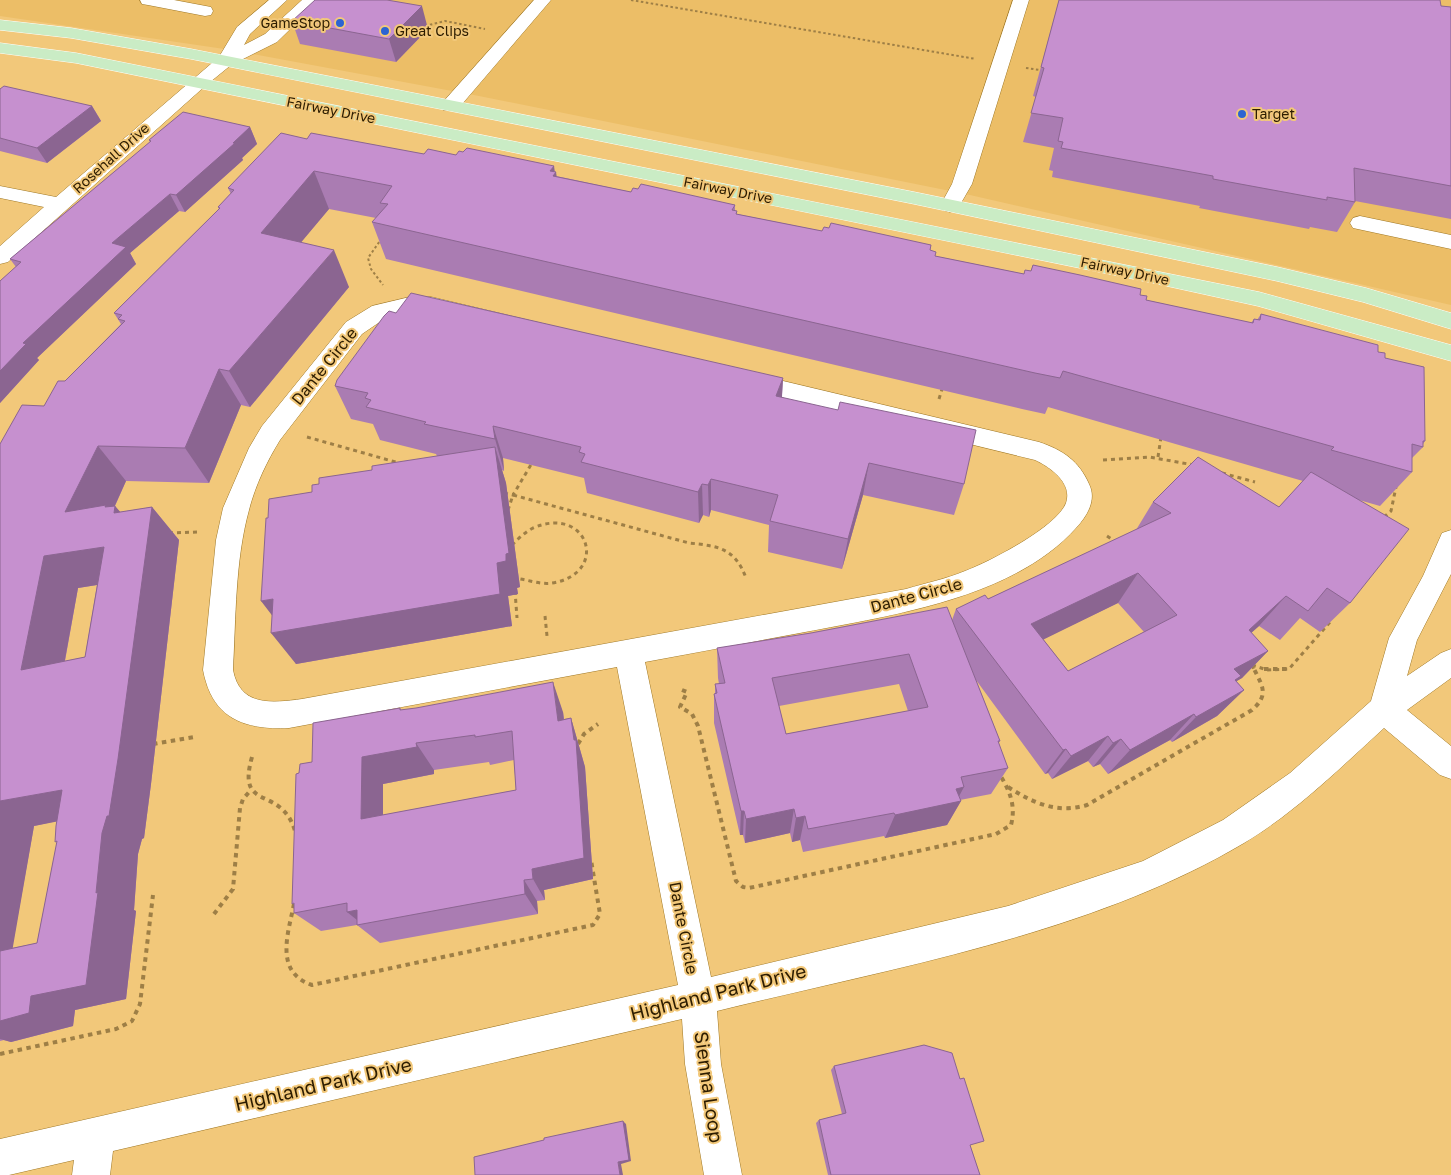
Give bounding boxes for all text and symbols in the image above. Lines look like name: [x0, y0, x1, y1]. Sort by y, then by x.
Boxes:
place label: GameStop: [260, 14, 330, 31]
marker: GameStop: [334, 17, 346, 29]
place label: Great Clips: [395, 22, 469, 39]
marker: Great Clips: [379, 25, 391, 37]
street label: Fairway Drive: [285, 93, 377, 126]
place label: Target: [1252, 105, 1295, 122]
marker: Target: [1236, 108, 1248, 120]
street label: Rosehall Drive: [69, 119, 152, 196]
street label: Fairway Drive: [682, 173, 774, 206]
street label: Fairway Drive: [1079, 253, 1171, 288]
street label: Dante Circle: [287, 323, 361, 409]
street label: Dante Circle: [868, 573, 964, 617]
street label: Dante Circle: [665, 880, 703, 976]
street label: Highland Park Drive: [627, 958, 808, 1025]
street label: Sienna Loop: [690, 1030, 729, 1144]
street label: Highland Park Drive: [232, 1052, 414, 1115]

